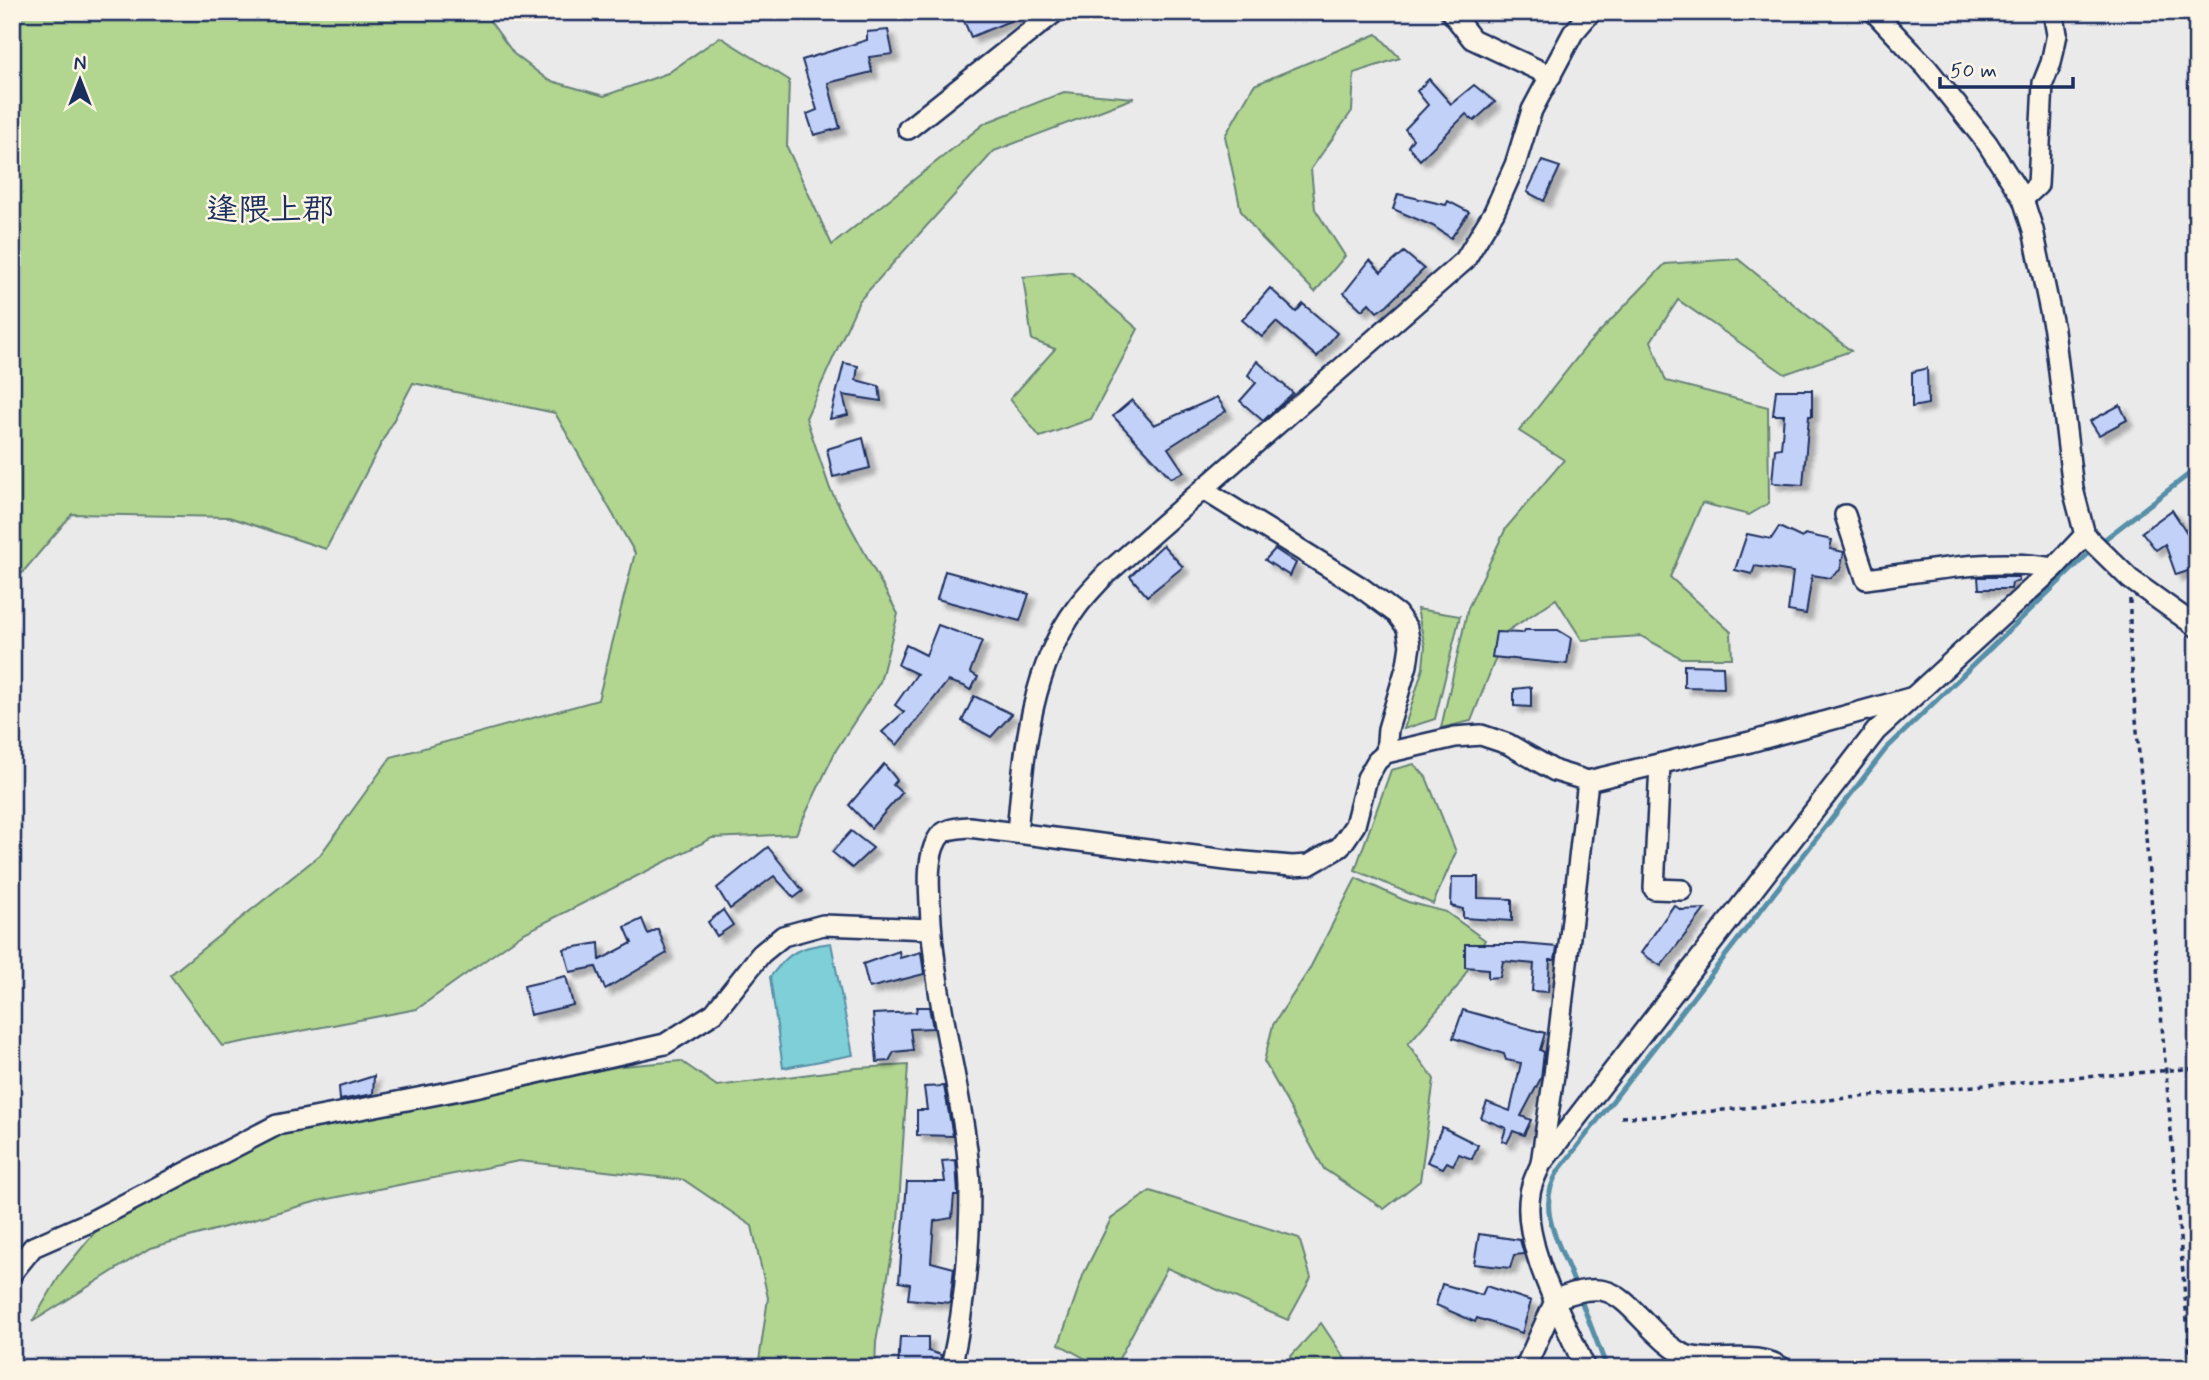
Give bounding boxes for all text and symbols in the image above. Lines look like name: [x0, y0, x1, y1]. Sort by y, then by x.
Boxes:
north arrow: [46, 46, 116, 116]
scale bar: [1940, 46, 2072, 90]
text: N: [74, 52, 86, 77]
text: 50 m: [1950, 57, 1997, 85]
district label: 逢隈上郡: [206, 190, 334, 232]

